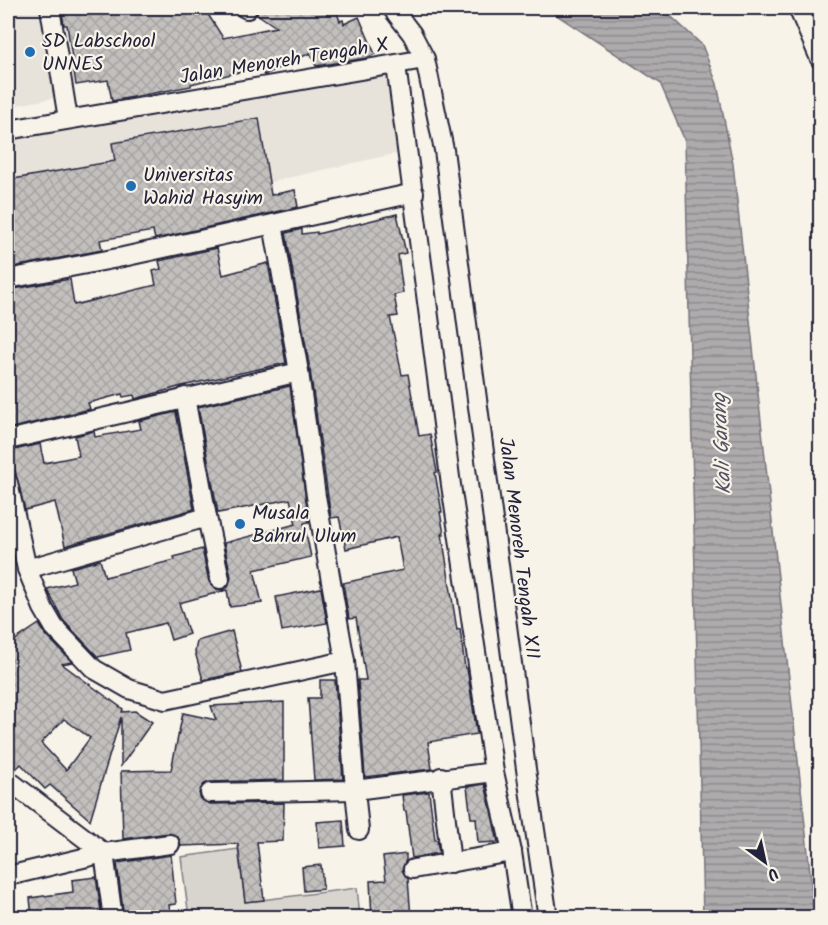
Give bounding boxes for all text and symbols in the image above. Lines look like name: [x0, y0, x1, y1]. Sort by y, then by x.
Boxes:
place label: SD Labschool UNNES: [42, 26, 156, 81]
street label: Jalan Menoreh Tengah X: [178, 30, 392, 94]
marker: SD Labschool UNNES: [23, 45, 37, 59]
place label: Universitas Wahid Hasyim: [143, 160, 263, 215]
marker: Universitas Wahid Hasyim: [124, 179, 138, 193]
water label: Kali Garang: [703, 391, 742, 495]
street label: Jalan Menoreh Tengah XII: [489, 435, 548, 661]
place label: Musala Bahrul Ulum: [252, 498, 356, 553]
marker: Musala Bahrul Ulum: [233, 517, 247, 531]
north arrow: [735, 832, 795, 892]
text: U: [761, 860, 783, 887]

